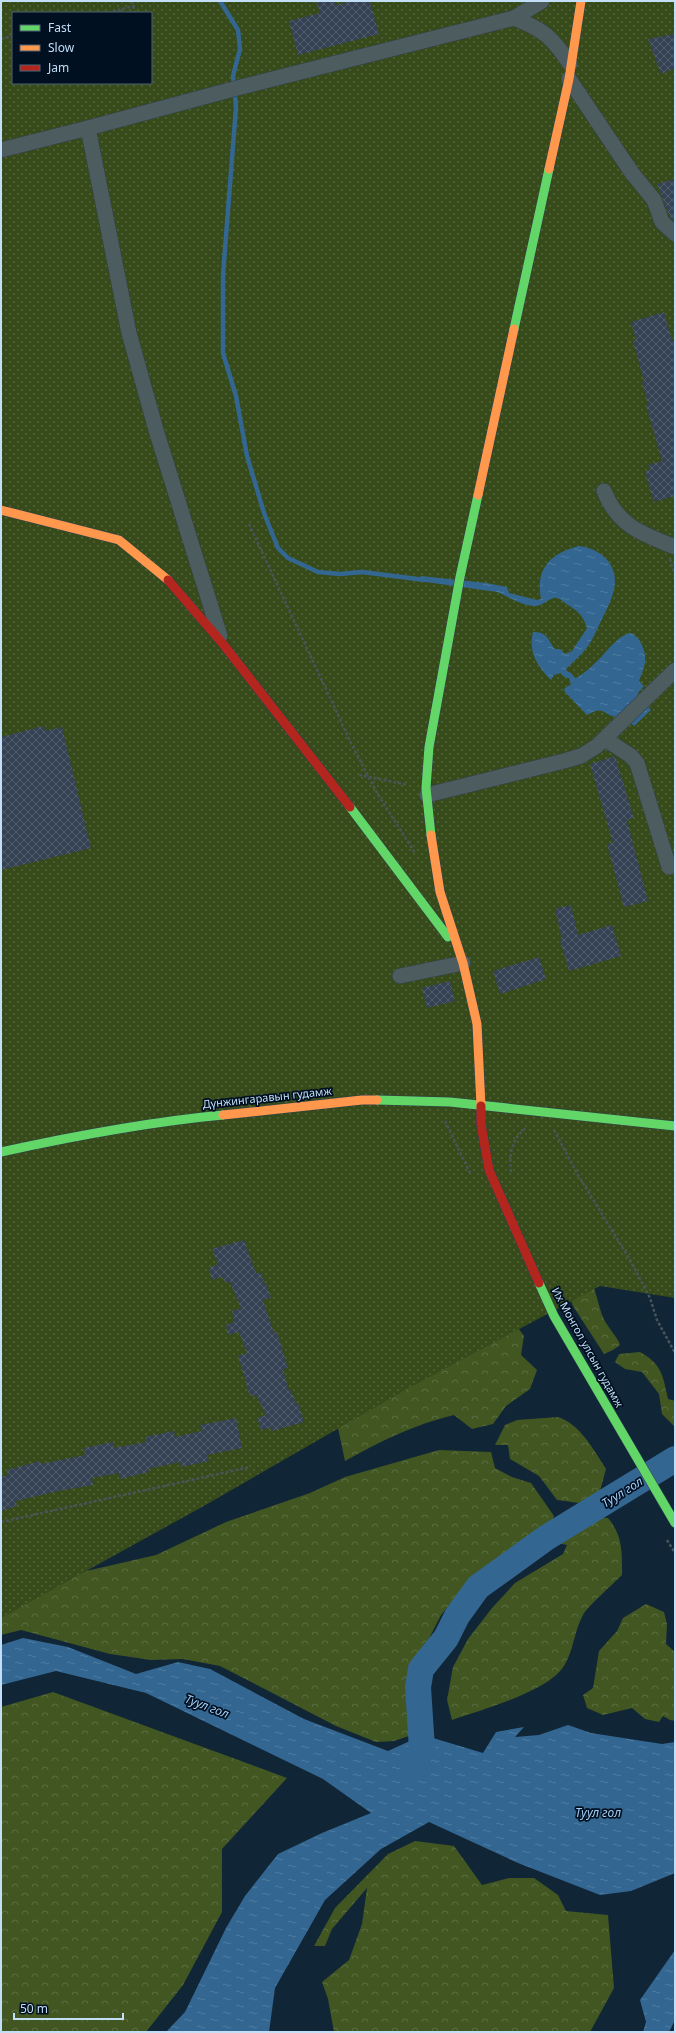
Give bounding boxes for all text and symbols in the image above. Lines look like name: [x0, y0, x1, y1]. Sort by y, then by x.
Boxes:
legend: [12, 12, 152, 84]
text: Fast: [48, 19, 72, 36]
text: Slow: [48, 39, 75, 56]
text: Jam: [47, 59, 69, 76]
street label: Дүнжингаравын гудамж: [202, 1083, 333, 1111]
street label: Их Монгол улсын гудамж: [549, 1284, 628, 1410]
water label: Туул гол: [598, 1473, 646, 1511]
water label: Туул гол: [183, 1690, 232, 1722]
water label: Туул гол: [575, 1804, 621, 1821]
scale bar: [14, 1995, 123, 2021]
text: 50 m: [20, 2000, 48, 2017]

